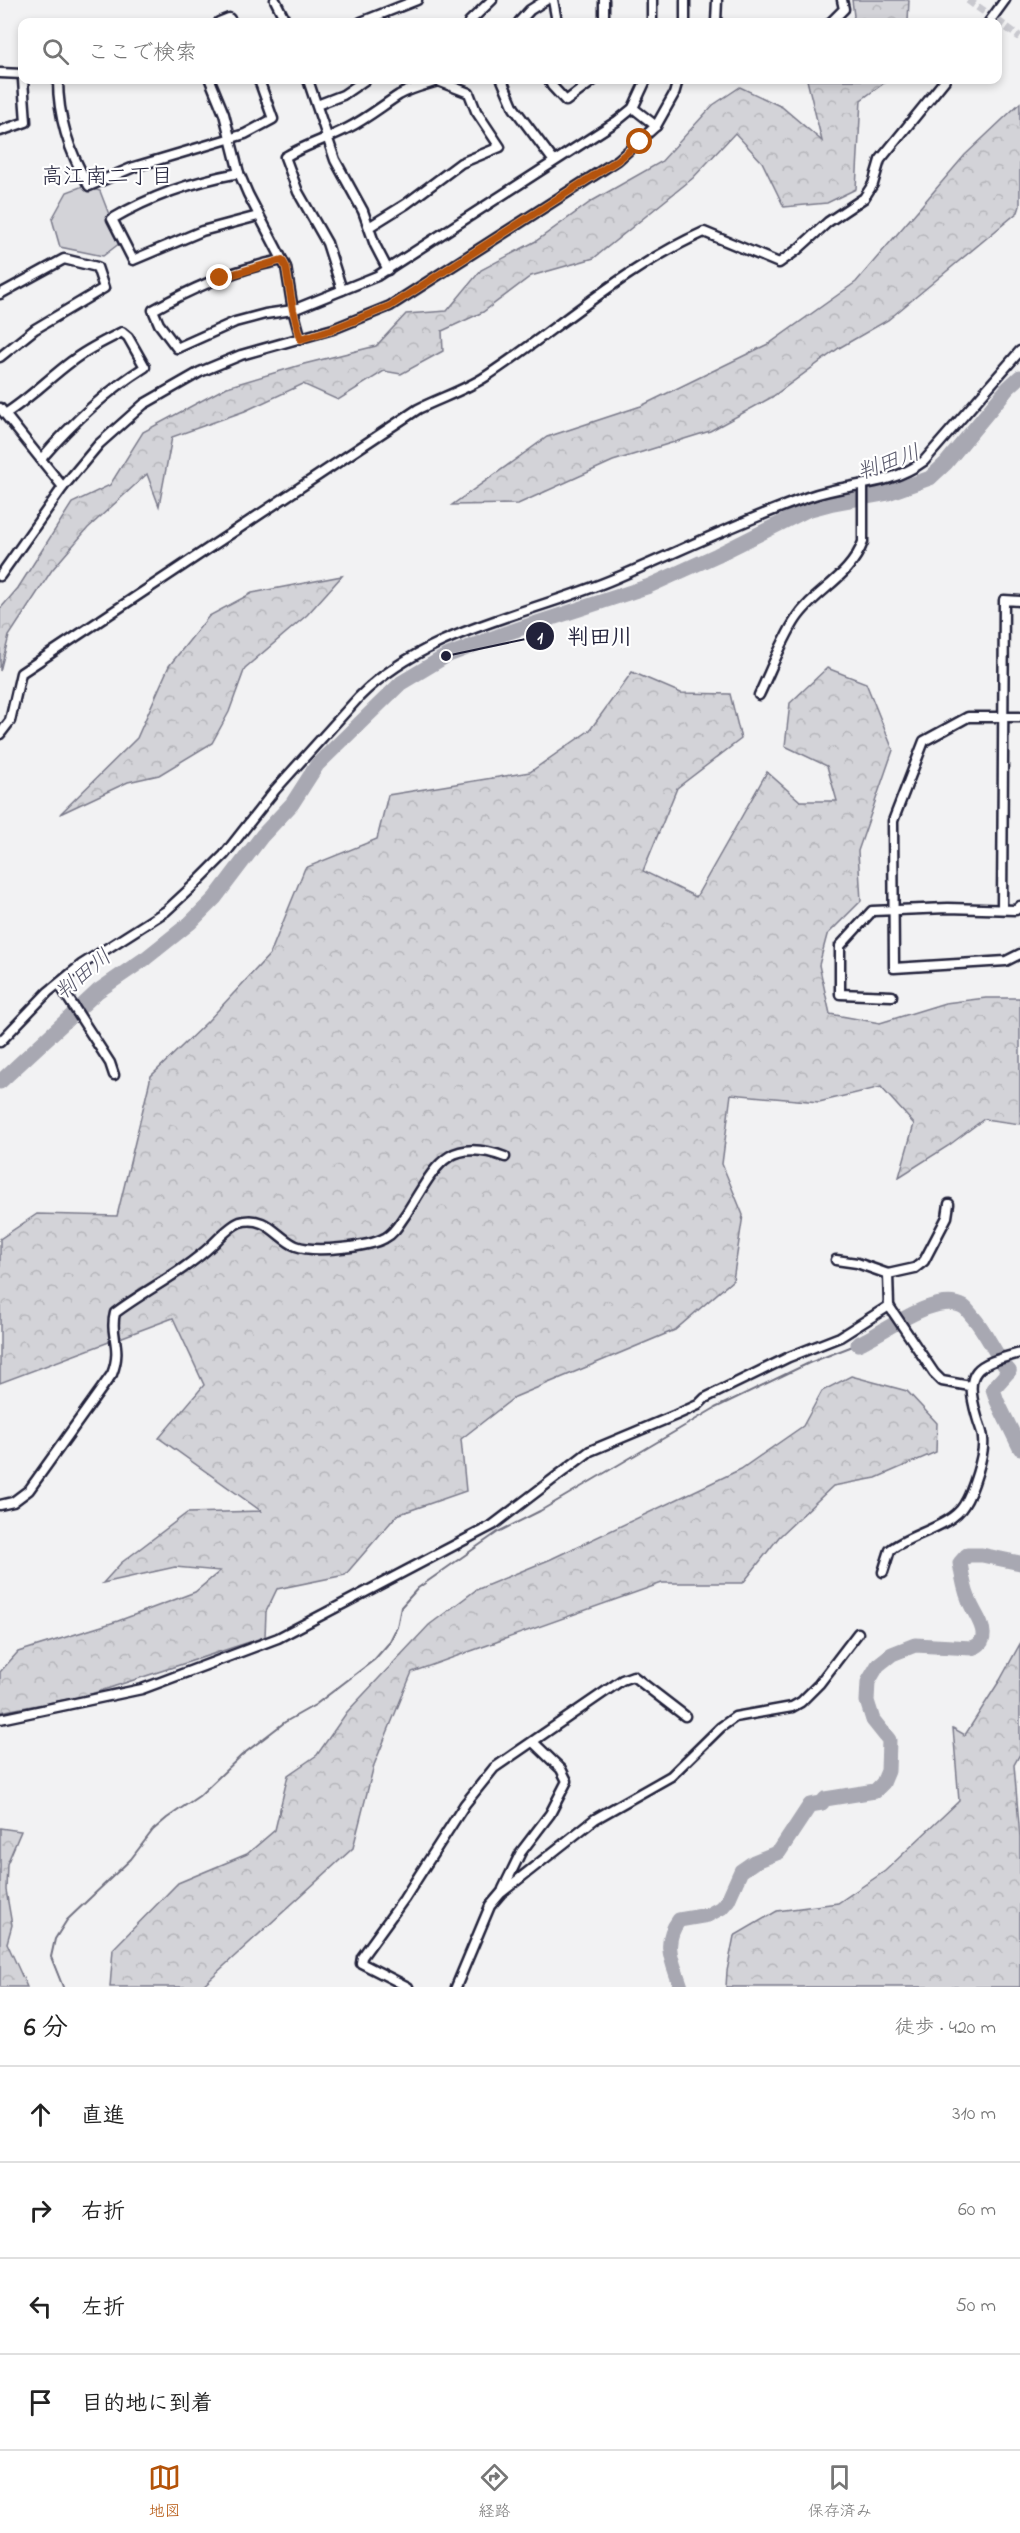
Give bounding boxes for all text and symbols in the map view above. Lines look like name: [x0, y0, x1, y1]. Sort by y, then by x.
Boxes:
search box: [18, 18, 1002, 84]
icon: search: [39, 35, 72, 68]
text: ここで検索: [87, 38, 197, 70]
route start: [626, 128, 652, 154]
district label: 高江南二丁目: [41, 162, 173, 194]
route end: [206, 264, 232, 290]
water label: 判田川: [853, 438, 925, 490]
callout: 判田川: [525, 616, 645, 656]
text: 判田川: [567, 623, 633, 655]
text: 1: [537, 626, 543, 652]
water label: 判田川: [48, 943, 120, 1009]
text: 6 分: [24, 2010, 68, 2048]
text: 徒歩 · 420 m: [894, 2014, 996, 2043]
icon: ahead: [24, 2098, 57, 2131]
text: 310 m: [952, 2100, 996, 2129]
text: 直進: [81, 2101, 125, 2133]
icon: right: [24, 2194, 57, 2227]
text: 60 m: [958, 2196, 996, 2225]
text: 右折: [81, 2197, 125, 2229]
icon: left: [24, 2290, 57, 2323]
text: 50 m: [955, 2292, 996, 2321]
text: 左折: [81, 2293, 125, 2325]
icon: arrive: [24, 2386, 57, 2419]
text: 目的地に到着: [81, 2389, 213, 2421]
tab: 地図: [148, 2461, 181, 2524]
tab: 経路: [478, 2461, 511, 2524]
tab: 保存済み: [808, 2461, 872, 2524]

